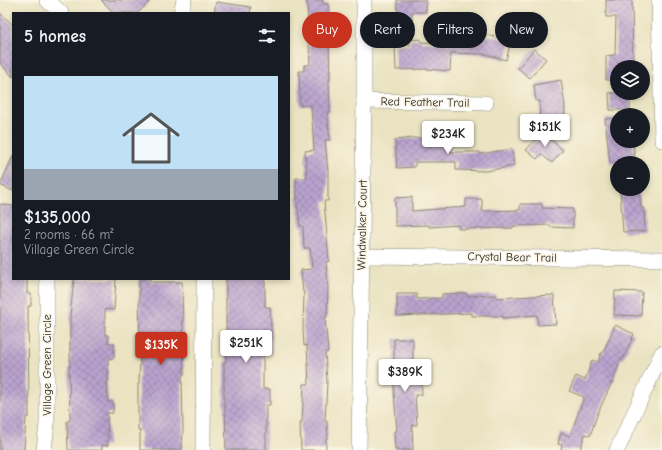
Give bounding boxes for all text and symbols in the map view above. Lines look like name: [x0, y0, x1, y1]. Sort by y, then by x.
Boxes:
chip: Buy: [302, 12, 352, 48]
chip: Rent: [360, 12, 415, 48]
chip: Filters: [423, 12, 487, 48]
chip: New: [495, 12, 548, 48]
icon: filters: [256, 25, 278, 47]
text: 5 homes: [24, 27, 86, 46]
map controls: [610, 60, 650, 196]
button: layers: [610, 60, 650, 100]
street label: Red Feather Trail: [380, 94, 470, 110]
icon: home: [115, 102, 187, 174]
button: +: [610, 108, 650, 148]
pin: $151K: [517, 114, 573, 148]
text: $151K: [529, 119, 561, 134]
pin: $234K: [420, 121, 476, 155]
text: $234K: [431, 126, 465, 141]
button: −: [610, 156, 650, 196]
street label: Windwalker Court: [354, 179, 370, 270]
text: $135,000: [24, 208, 91, 227]
text: 2 rooms · 66 m²: [24, 227, 113, 242]
text: Village Green Circle: [24, 242, 134, 257]
street label: Crystal Bear Trail: [467, 249, 557, 265]
street label: Village Green Circle: [40, 314, 54, 416]
pin: $251K: [218, 330, 274, 364]
pin: $135K: [133, 332, 189, 366]
text: $251K: [229, 335, 263, 350]
text: $135K: [144, 337, 178, 352]
pin: $389K: [377, 359, 433, 393]
text: $389K: [387, 364, 423, 379]

